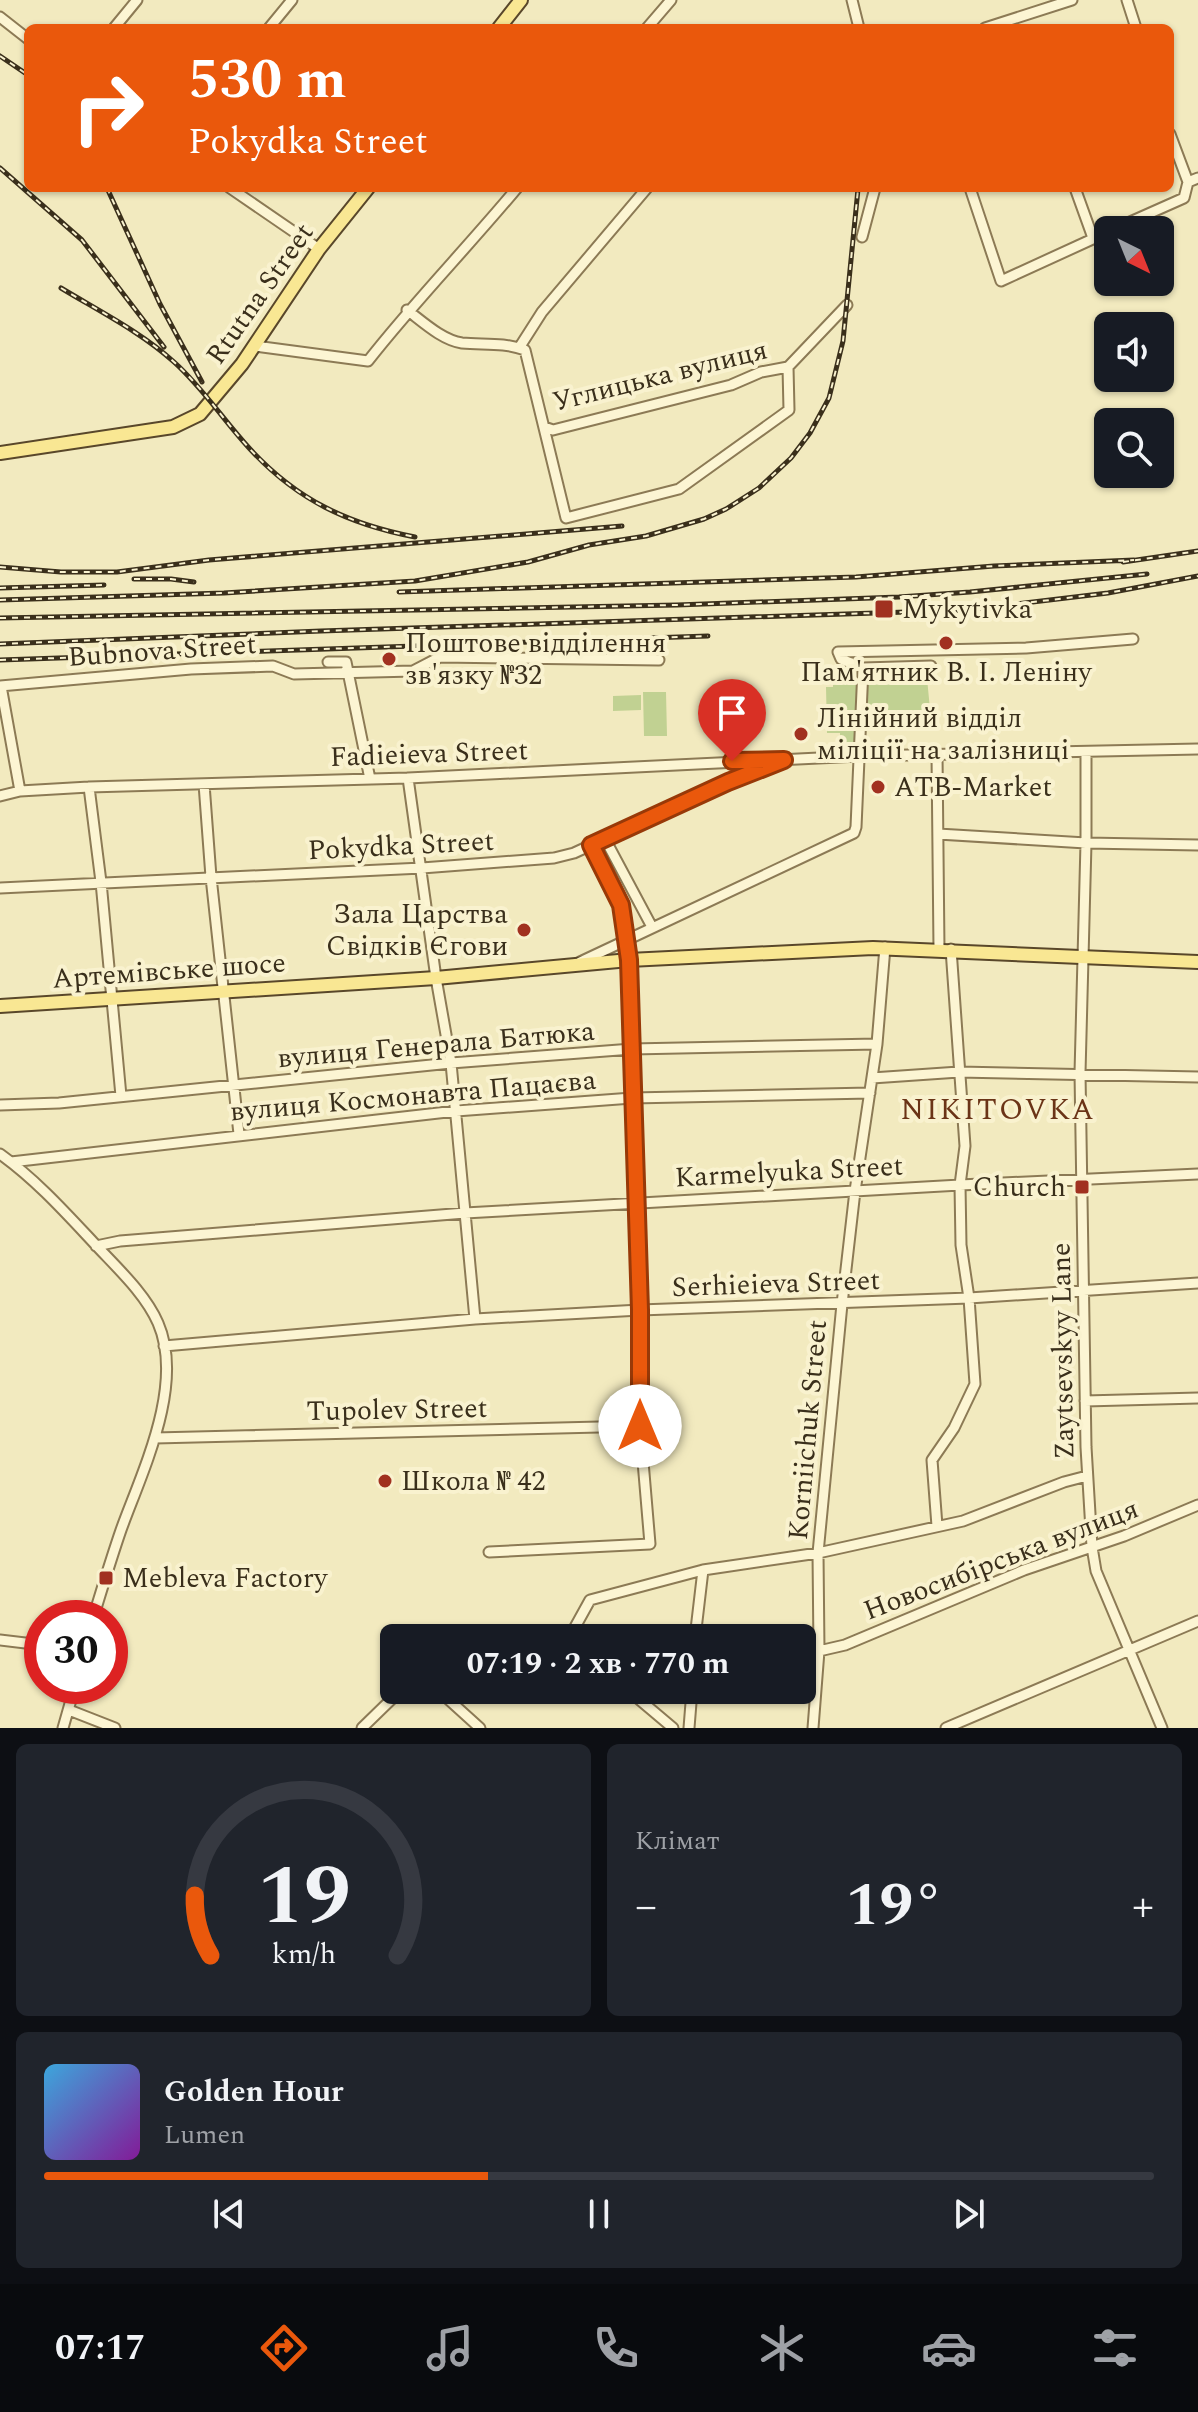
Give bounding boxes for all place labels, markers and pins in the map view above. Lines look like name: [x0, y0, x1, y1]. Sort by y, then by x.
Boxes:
place label: Mykytivka: [902, 588, 1033, 631]
marker: Mykytivka: [873, 598, 895, 620]
place label: Поштове відділення зв'язку №32: [405, 622, 666, 697]
marker: Пам'ятник В. І. Леніну: [937, 634, 955, 652]
marker: Поштове відділення зв'язку №32: [380, 650, 398, 668]
place label: Пам'ятник В. І. Леніну: [800, 651, 1093, 694]
pin: [698, 679, 766, 761]
place label: Лінійний відділ міліції на залізниці: [817, 697, 1069, 772]
marker: Лінійний відділ міліції на залізниці: [792, 725, 810, 743]
place label: ATB-Market: [894, 766, 1052, 809]
marker: ATB-Market: [869, 778, 887, 796]
place label: Зала Царства Свідків Єгови: [326, 893, 508, 968]
marker: Зала Царства Свідків Єгови: [515, 921, 533, 939]
place label: Church: [973, 1166, 1066, 1209]
marker: Church: [1073, 1178, 1091, 1196]
place label: Школа № 42: [401, 1460, 546, 1503]
marker: Школа № 42: [376, 1472, 394, 1490]
place label: Mebleva Factory: [122, 1557, 329, 1600]
marker: Mebleva Factory: [97, 1569, 115, 1587]

